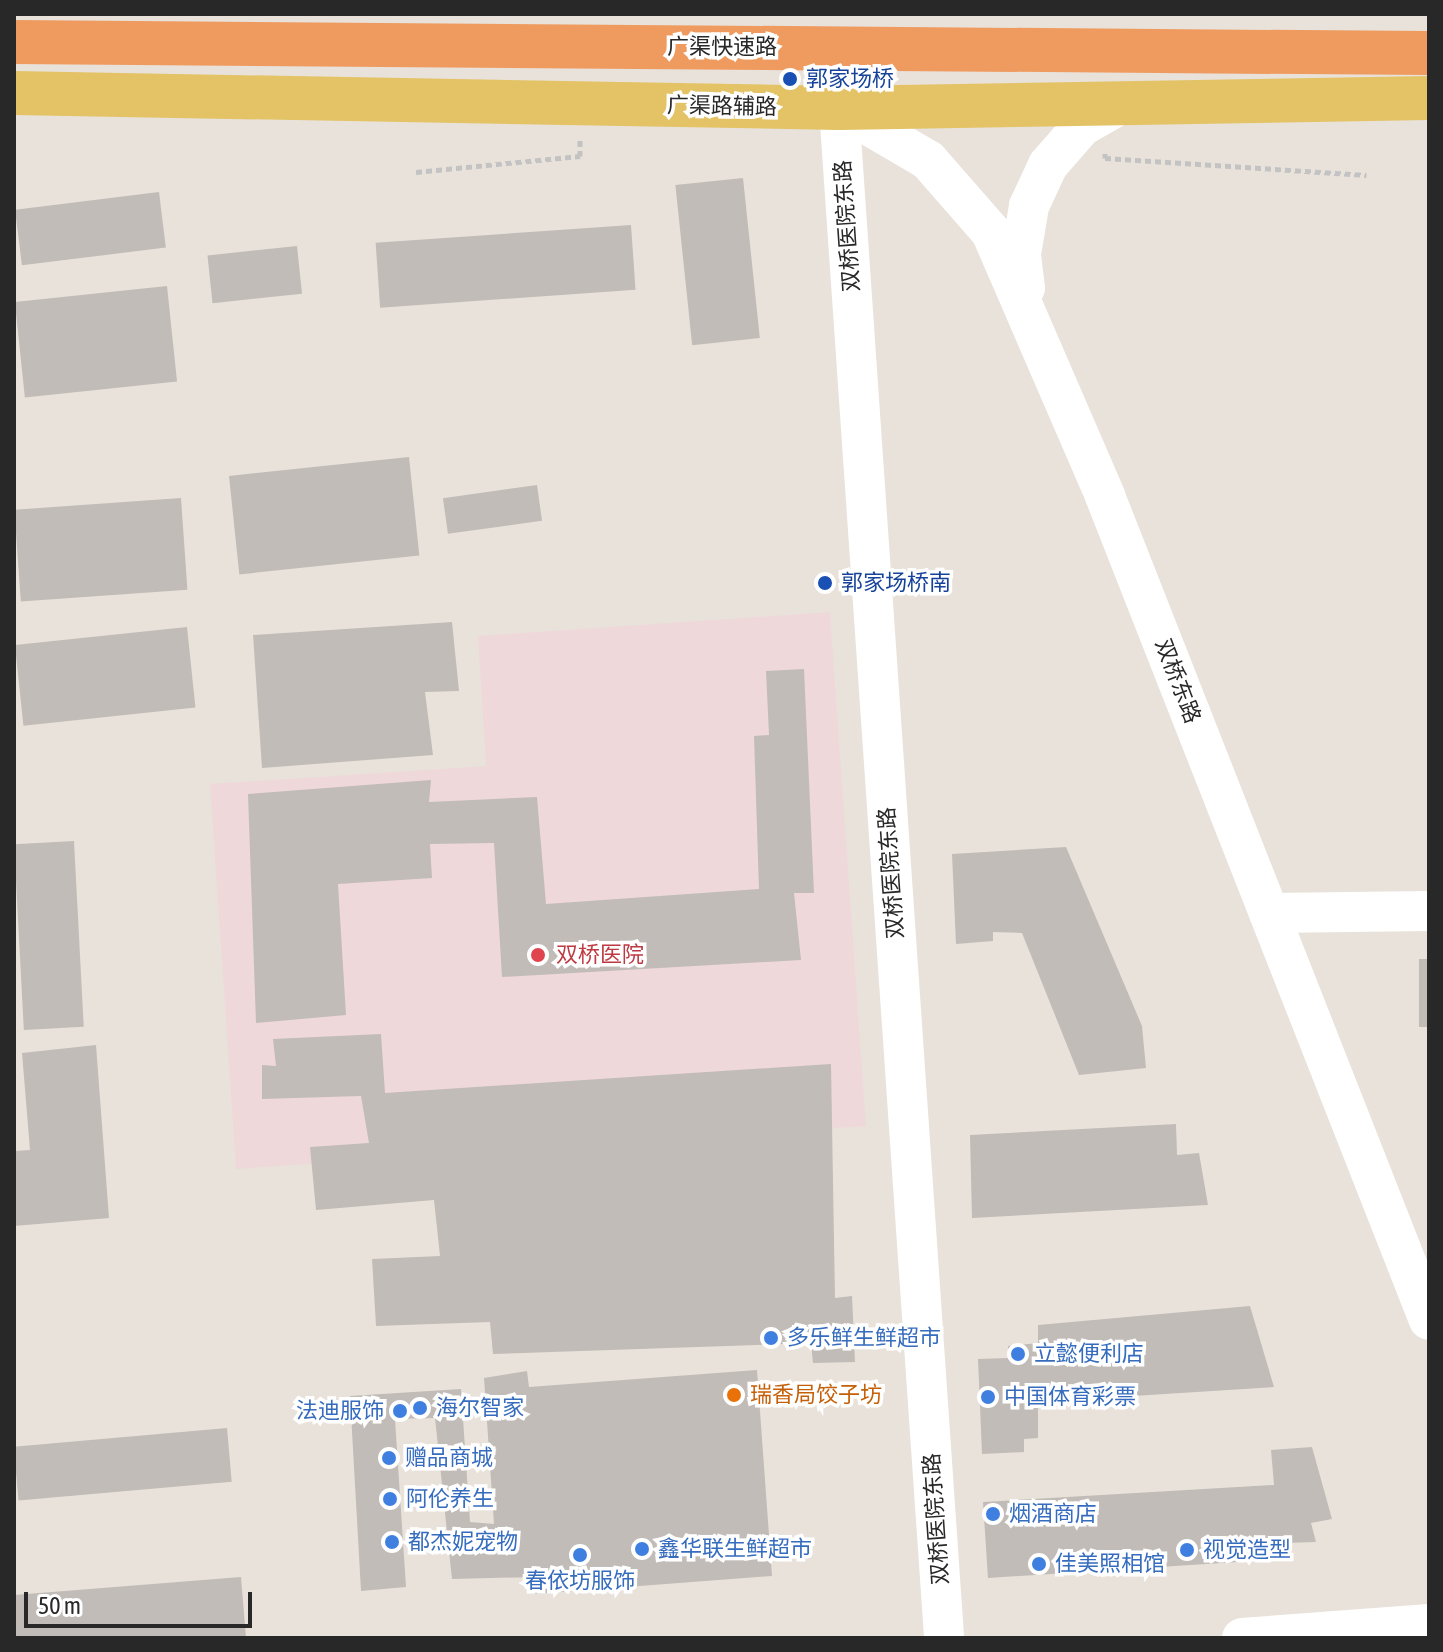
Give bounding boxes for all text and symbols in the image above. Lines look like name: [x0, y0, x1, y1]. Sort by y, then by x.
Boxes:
street label: 广渠快速路: [667, 34, 777, 60]
place label: 郭家场桥: [806, 66, 894, 92]
marker: 郭家场桥: [781, 70, 799, 88]
street label: 广渠路辅路: [667, 92, 777, 120]
street label: 双桥医院东路: [829, 159, 865, 293]
place label: 郭家场桥南: [841, 570, 951, 596]
marker: 郭家场桥南: [816, 574, 834, 592]
street label: 双桥东路: [1150, 635, 1206, 727]
street label: 双桥医院东路: [873, 806, 909, 940]
place label: 双桥医院: [556, 942, 644, 968]
marker: 双桥医院: [527, 944, 549, 966]
place label: 多乐鲜生鲜超市: [787, 1325, 941, 1351]
marker: 多乐鲜生鲜超市: [762, 1329, 780, 1347]
place label: 立懿便利店: [1034, 1341, 1144, 1367]
marker: 立懿便利店: [1009, 1345, 1027, 1363]
place label: 瑞香局饺子坊: [750, 1382, 882, 1408]
place label: 中国体育彩票: [1004, 1384, 1136, 1410]
marker: 瑞香局饺子坊: [725, 1386, 743, 1404]
marker: 中国体育彩票: [979, 1388, 997, 1406]
place label: 海尔智家: [436, 1395, 524, 1421]
place label: 法迪服饰: [296, 1398, 384, 1424]
marker: 海尔智家: [411, 1399, 429, 1417]
marker: 法迪服饰: [391, 1402, 409, 1420]
place label: 赠品商城: [405, 1445, 493, 1471]
marker: 赠品商城: [380, 1449, 398, 1467]
street label: 双桥医院东路: [918, 1452, 954, 1586]
place label: 阿伦养生: [406, 1486, 494, 1512]
marker: 阿伦养生: [381, 1490, 399, 1508]
place label: 烟酒商店: [1009, 1501, 1097, 1527]
marker: 烟酒商店: [984, 1505, 1002, 1523]
place label: 都杰妮宠物: [408, 1529, 518, 1555]
marker: 都杰妮宠物: [383, 1533, 401, 1551]
place label: 鑫华联生鲜超市: [658, 1536, 812, 1562]
place label: 视觉造型: [1203, 1537, 1291, 1563]
marker: 鑫华联生鲜超市: [633, 1540, 651, 1558]
marker: 视觉造型: [1178, 1541, 1196, 1559]
marker: 春依坊服饰: [571, 1546, 589, 1564]
place label: 佳美照相馆: [1055, 1551, 1165, 1577]
marker: 佳美照相馆: [1030, 1555, 1048, 1573]
place label: 春依坊服饰: [525, 1568, 635, 1594]
scale bar: [28, 1576, 256, 1626]
text: 50 m: [38, 1592, 81, 1619]

